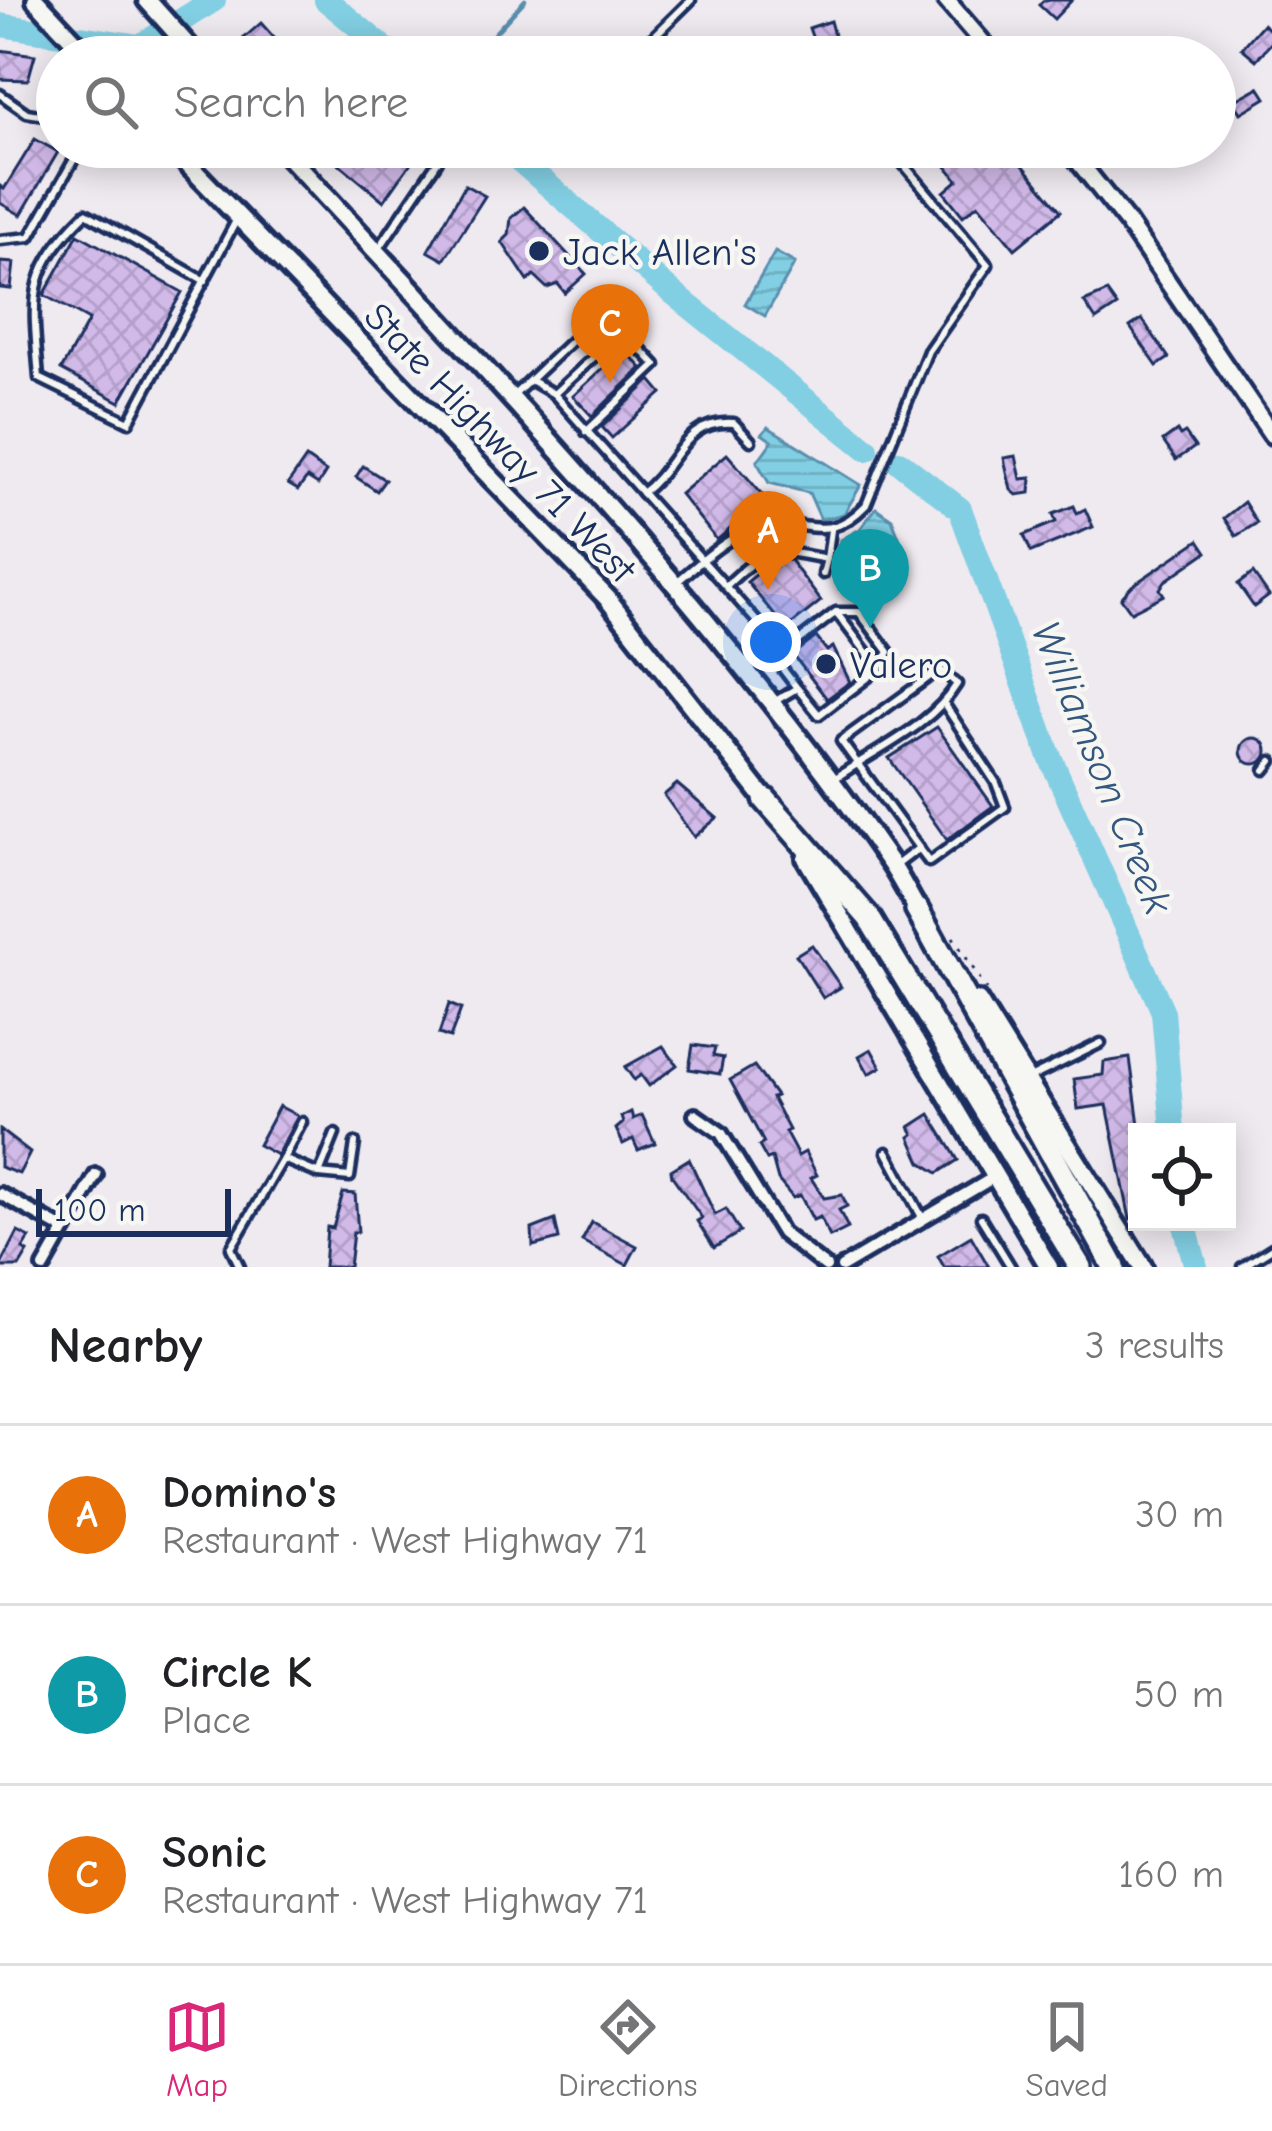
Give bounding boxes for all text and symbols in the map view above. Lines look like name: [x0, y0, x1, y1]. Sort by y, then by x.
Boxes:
search box: [36, 36, 1236, 168]
icon: search: [78, 69, 144, 135]
text: Search here: [174, 76, 408, 128]
place label: Jack Allen's: [563, 230, 756, 275]
marker: Jack Allen's: [526, 238, 552, 264]
pin: C: [571, 284, 649, 383]
street label: State Highway 71 West: [355, 294, 646, 593]
pin: A: [729, 491, 807, 590]
pin: B: [831, 529, 909, 628]
your location: [741, 612, 801, 672]
water label: Williamson Creek: [1021, 614, 1183, 921]
place label: Valero: [850, 643, 952, 688]
marker: Valero: [813, 651, 839, 677]
map controls: [1128, 1123, 1236, 1231]
button: locate: [1128, 1123, 1236, 1231]
scale bar: [36, 1183, 231, 1236]
text: 100 m: [54, 1191, 146, 1229]
text: Nearby: [48, 1316, 202, 1375]
text: 3 results: [1085, 1323, 1224, 1368]
text: Domino's: [162, 1466, 336, 1518]
text: A: [76, 1492, 98, 1537]
text: 30 m: [1135, 1492, 1224, 1537]
text: Restaurant · West Highway 71: [162, 1518, 648, 1563]
text: Circle K: [162, 1646, 312, 1698]
text: B: [75, 1672, 99, 1717]
text: 50 m: [1134, 1672, 1224, 1717]
text: Place: [162, 1698, 251, 1743]
text: Sonic: [162, 1826, 266, 1878]
text: C: [75, 1852, 99, 1897]
text: 160 m: [1118, 1852, 1224, 1897]
text: Restaurant · West Highway 71: [162, 1878, 648, 1923]
tab: Map: [164, 1994, 230, 2104]
tab: Directions: [558, 1994, 698, 2104]
tab: Saved: [1026, 1994, 1108, 2104]

